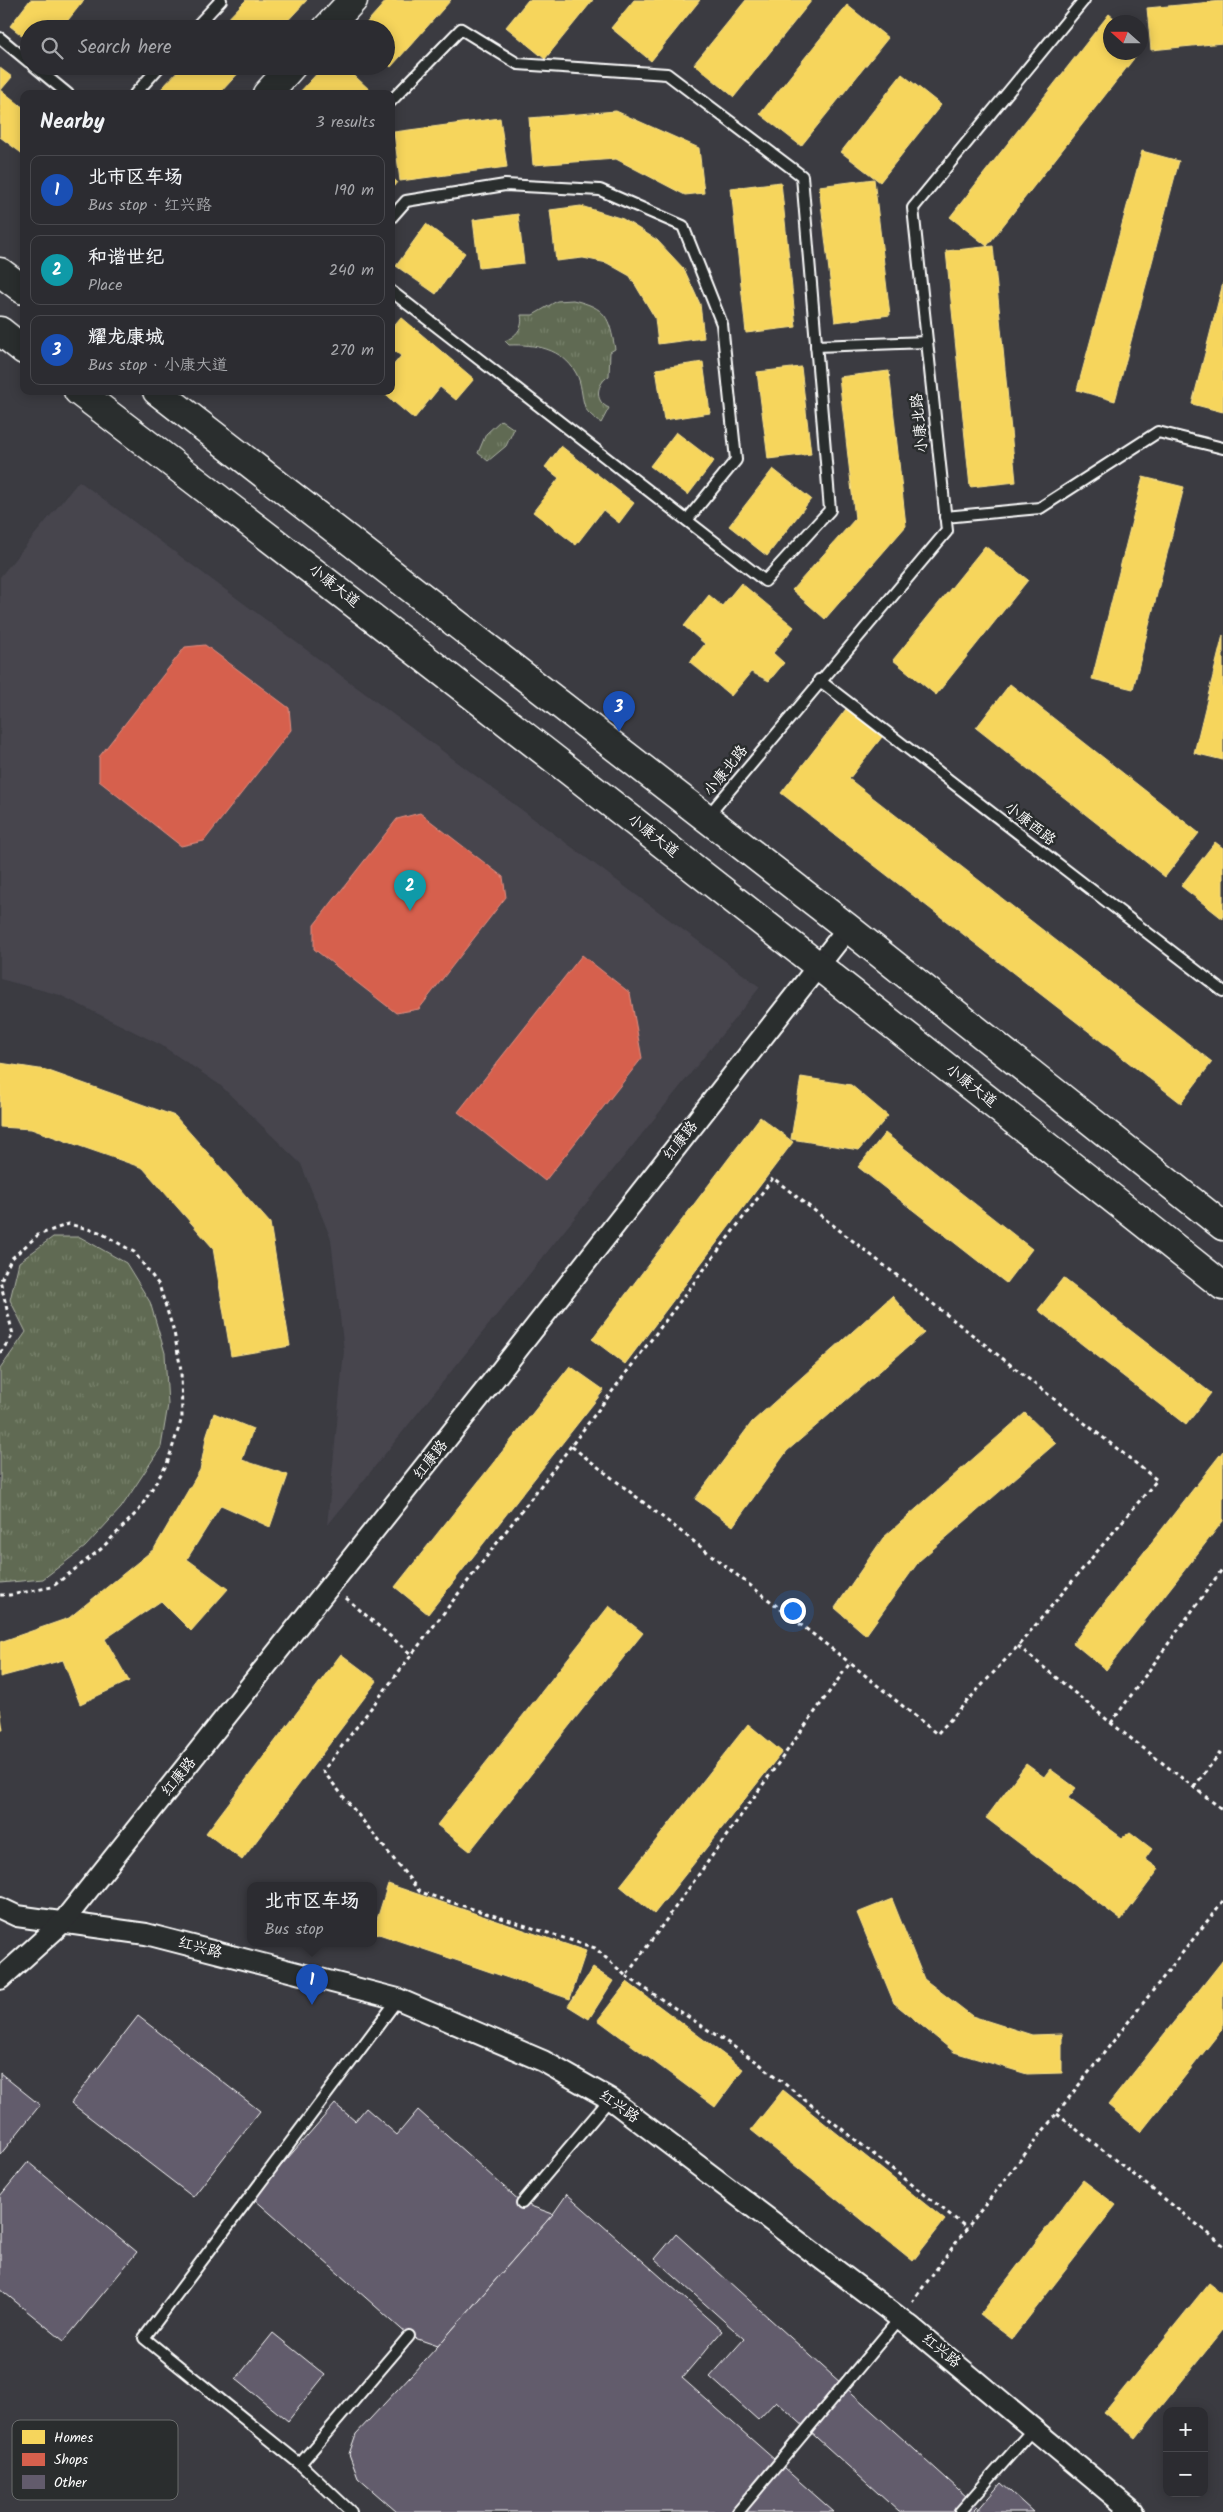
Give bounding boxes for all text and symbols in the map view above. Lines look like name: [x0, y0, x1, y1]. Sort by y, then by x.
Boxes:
north arrow: [1103, 15, 1148, 60]
search box: [20, 20, 395, 75]
text: Search here: [78, 33, 172, 63]
icon: search: [38, 34, 66, 62]
text: Nearby: [40, 106, 105, 139]
text: 3 results: [316, 110, 375, 135]
text: 北市区车场: [88, 163, 183, 193]
text: 1: [55, 178, 59, 203]
text: 190 m: [334, 178, 374, 203]
text: Bus stop · 红兴路: [88, 193, 212, 218]
text: 和谐世纪: [88, 243, 164, 273]
text: 2: [52, 258, 62, 283]
text: 240 m: [329, 258, 374, 283]
text: Place: [88, 273, 122, 298]
text: 耀龙康城: [88, 323, 164, 353]
text: 3: [53, 338, 61, 363]
text: 270 m: [330, 338, 374, 363]
text: Bus stop · 小康大道: [88, 353, 228, 378]
street label: 小康北路: [905, 392, 935, 454]
street label: 小康大道: [303, 558, 365, 614]
pin: 3: [603, 691, 635, 732]
street label: 小康北路: [698, 740, 754, 802]
street label: 小康西路: [999, 796, 1061, 852]
street label: 小康大道: [622, 808, 684, 864]
pin: 2: [394, 870, 426, 911]
street label: 小康大道: [940, 1058, 1002, 1114]
street label: 红康路: [658, 1116, 704, 1166]
street label: 红康路: [408, 1435, 454, 1485]
your location: [780, 1598, 806, 1624]
street label: 红康路: [156, 1752, 202, 1802]
popup: [247, 1882, 377, 1947]
text: 北市区车场: [264, 1887, 360, 1917]
text: Bus stop: [264, 1917, 324, 1942]
street label: 红兴路: [175, 1931, 225, 1965]
pin: 1: [296, 1964, 328, 2005]
street label: 红兴路: [594, 2084, 644, 2130]
street label: 红兴路: [916, 2328, 966, 2374]
map controls: [1163, 2407, 1208, 2497]
button: +: [1163, 2407, 1208, 2452]
legend: [12, 2420, 178, 2500]
text: Homes: [54, 2427, 93, 2449]
text: Shops: [54, 2449, 88, 2471]
button: −: [1163, 2452, 1208, 2497]
text: Other: [54, 2472, 88, 2494]

